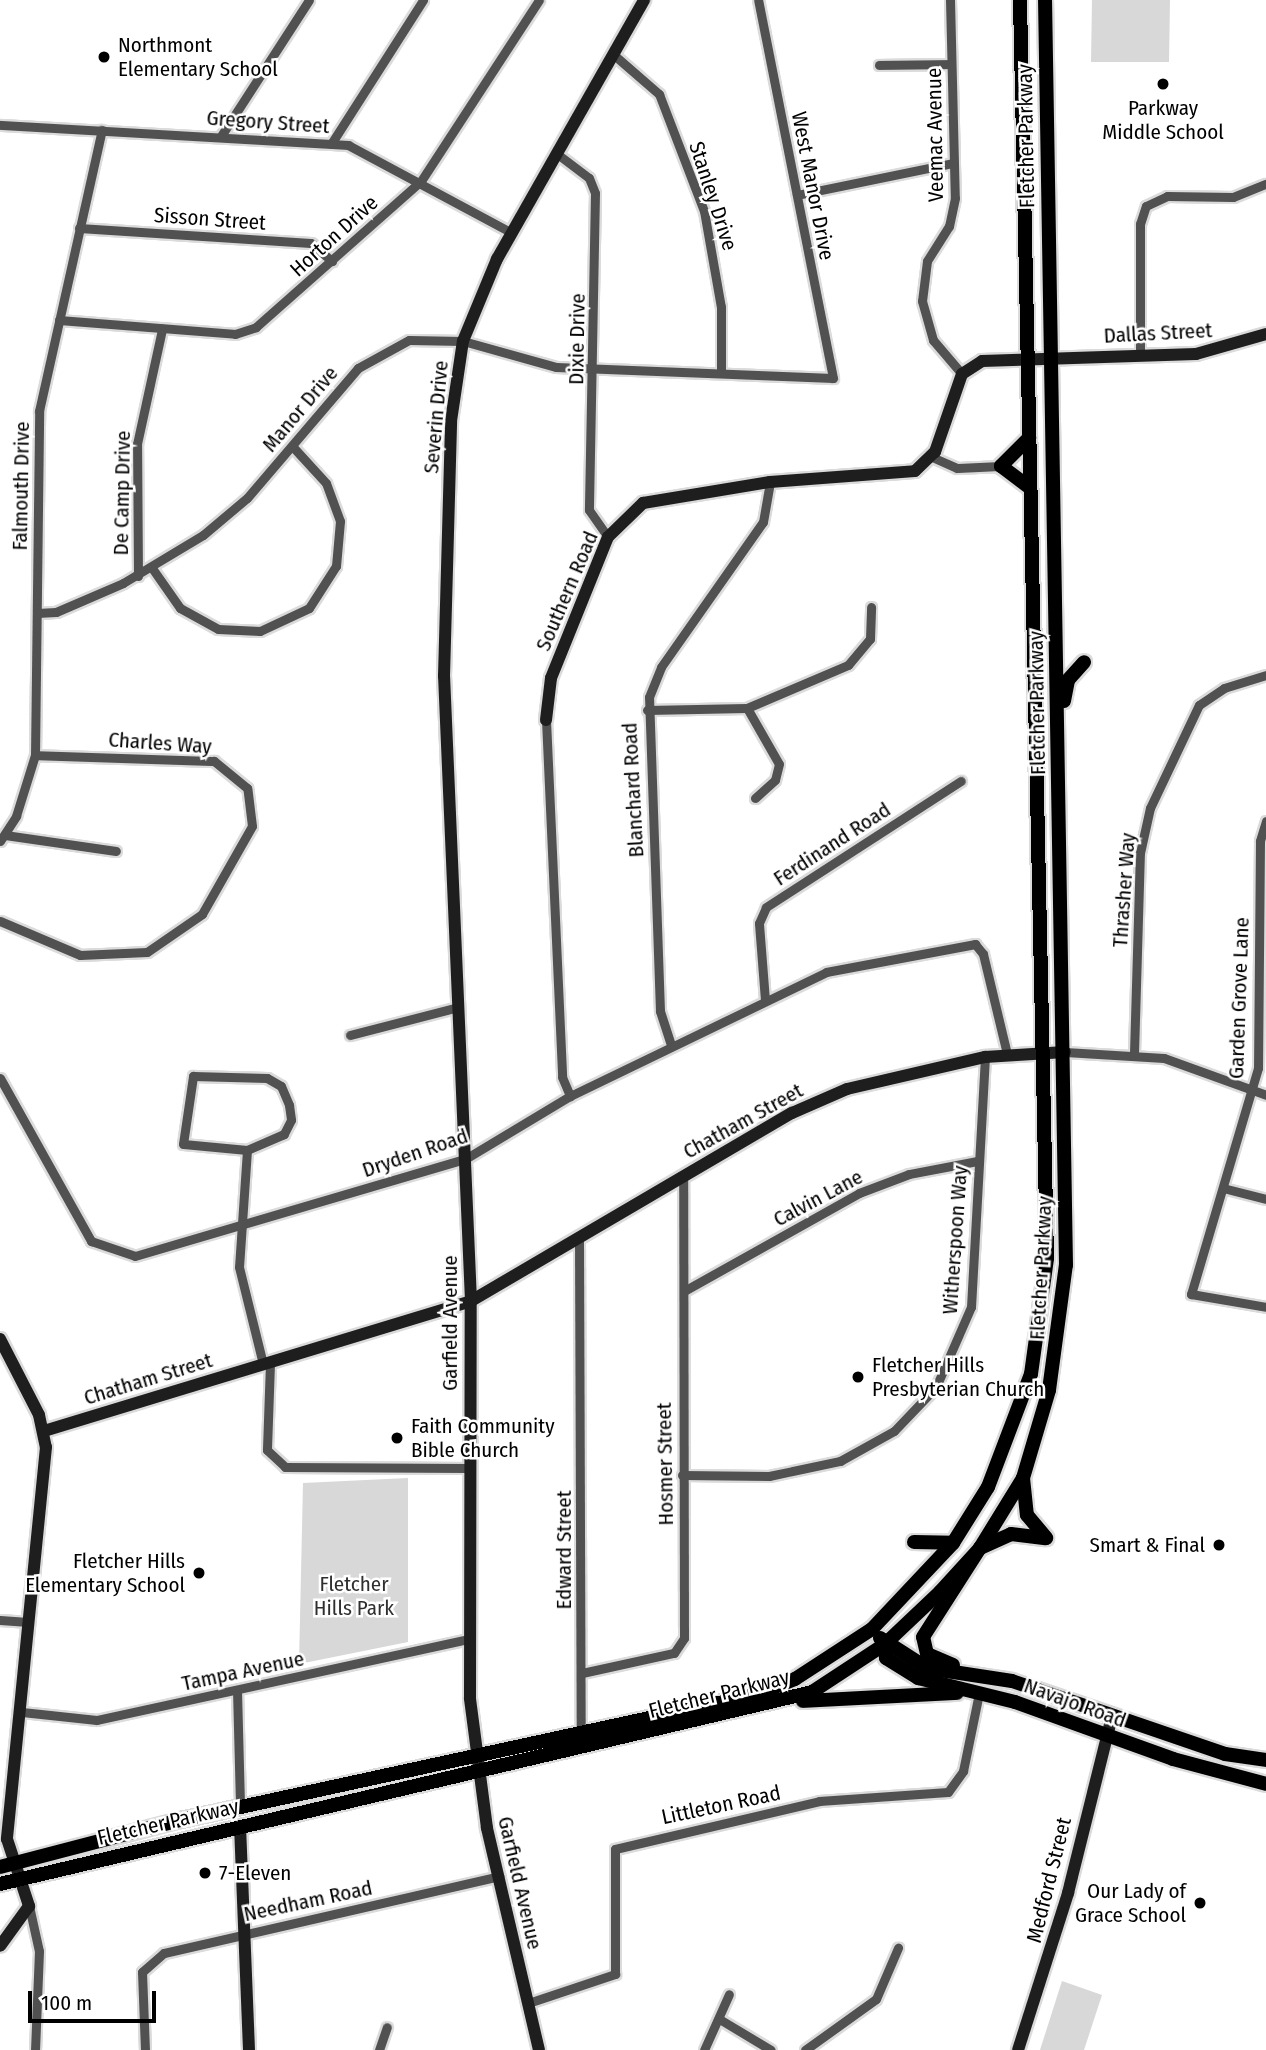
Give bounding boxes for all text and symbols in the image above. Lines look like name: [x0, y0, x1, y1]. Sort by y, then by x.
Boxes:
place label: Northmont Elementary School: [118, 32, 278, 82]
marker: Northmont Elementary School: [96, 49, 112, 65]
street label: Fletcher Parkway: [1012, 64, 1040, 208]
street label: Veemac Avenue: [921, 68, 949, 202]
marker: Parkway Middle School: [1155, 76, 1171, 92]
place label: Parkway Middle School: [1102, 95, 1224, 145]
street label: Gregory Street: [206, 105, 330, 139]
street label: West Manor Drive: [786, 110, 840, 262]
street label: Stanley Drive: [684, 138, 742, 254]
street label: Horton Drive: [285, 190, 383, 282]
street label: Sisson Street: [153, 203, 267, 235]
street label: Dixie Drive: [564, 293, 590, 385]
street label: Dallas Street: [1103, 318, 1213, 348]
street label: Severin Drive: [419, 359, 453, 475]
street label: Manor Drive: [257, 361, 343, 457]
street label: Falmouth Drive: [7, 421, 35, 551]
street label: De Camp Drive: [108, 430, 136, 556]
street label: Southern Road: [530, 527, 604, 655]
street label: Fletcher Parkway: [1023, 631, 1051, 775]
street label: Blanchard Road: [617, 722, 649, 858]
street label: Charles Way: [108, 727, 212, 759]
street label: Ferdinand Road: [769, 797, 895, 891]
street label: Thrasher Way: [1107, 832, 1141, 948]
street label: Garden Grove Lane: [1224, 917, 1254, 1079]
street label: Chatham Street: [679, 1078, 807, 1164]
street label: Dryden Road: [359, 1123, 471, 1183]
street label: Calvin Lane: [769, 1164, 867, 1232]
street label: Witherspoon Way: [937, 1165, 973, 1315]
street label: Fletcher Parkway: [1025, 1195, 1057, 1341]
street label: Garfield Avenue: [437, 1255, 463, 1391]
street label: Chatham Street: [81, 1348, 215, 1410]
place label: Fletcher Hills Presbyterian Church: [872, 1352, 1044, 1402]
marker: Fletcher Hills Presbyterian Church: [850, 1369, 866, 1385]
street label: Hosmer Street: [651, 1402, 679, 1526]
place label: Faith Community Bible Church: [411, 1413, 554, 1463]
marker: Faith Community Bible Church: [389, 1430, 405, 1446]
street label: Edward Street: [551, 1490, 577, 1610]
place label: Smart & Final: [1090, 1532, 1205, 1558]
marker: Smart & Final: [1211, 1537, 1227, 1553]
place label: Fletcher Hills Elementary School: [25, 1548, 185, 1598]
marker: Fletcher Hills Elementary School: [191, 1565, 207, 1581]
park label: Fletcher Hills Park: [314, 1571, 394, 1621]
street label: Tampa Avenue: [180, 1646, 306, 1696]
street label: Fletcher Parkway: [646, 1664, 792, 1724]
street label: Navajo Road: [1021, 1673, 1129, 1733]
street label: Littleton Road: [659, 1780, 783, 1830]
street label: Fletcher Parkway: [95, 1794, 241, 1850]
street label: Garfield Avenue: [492, 1814, 548, 1952]
street label: Medford Street: [1021, 1815, 1077, 1945]
place label: 7-Eleven: [219, 1860, 291, 1886]
marker: 7-Eleven: [197, 1865, 213, 1881]
street label: Needham Road: [241, 1875, 375, 1927]
place label: Our Lady of Grace School: [1075, 1878, 1186, 1928]
marker: Our Lady of Grace School: [1192, 1895, 1208, 1911]
scale bar: [32, 1976, 159, 2020]
text: 100 m: [41, 1990, 92, 2016]

